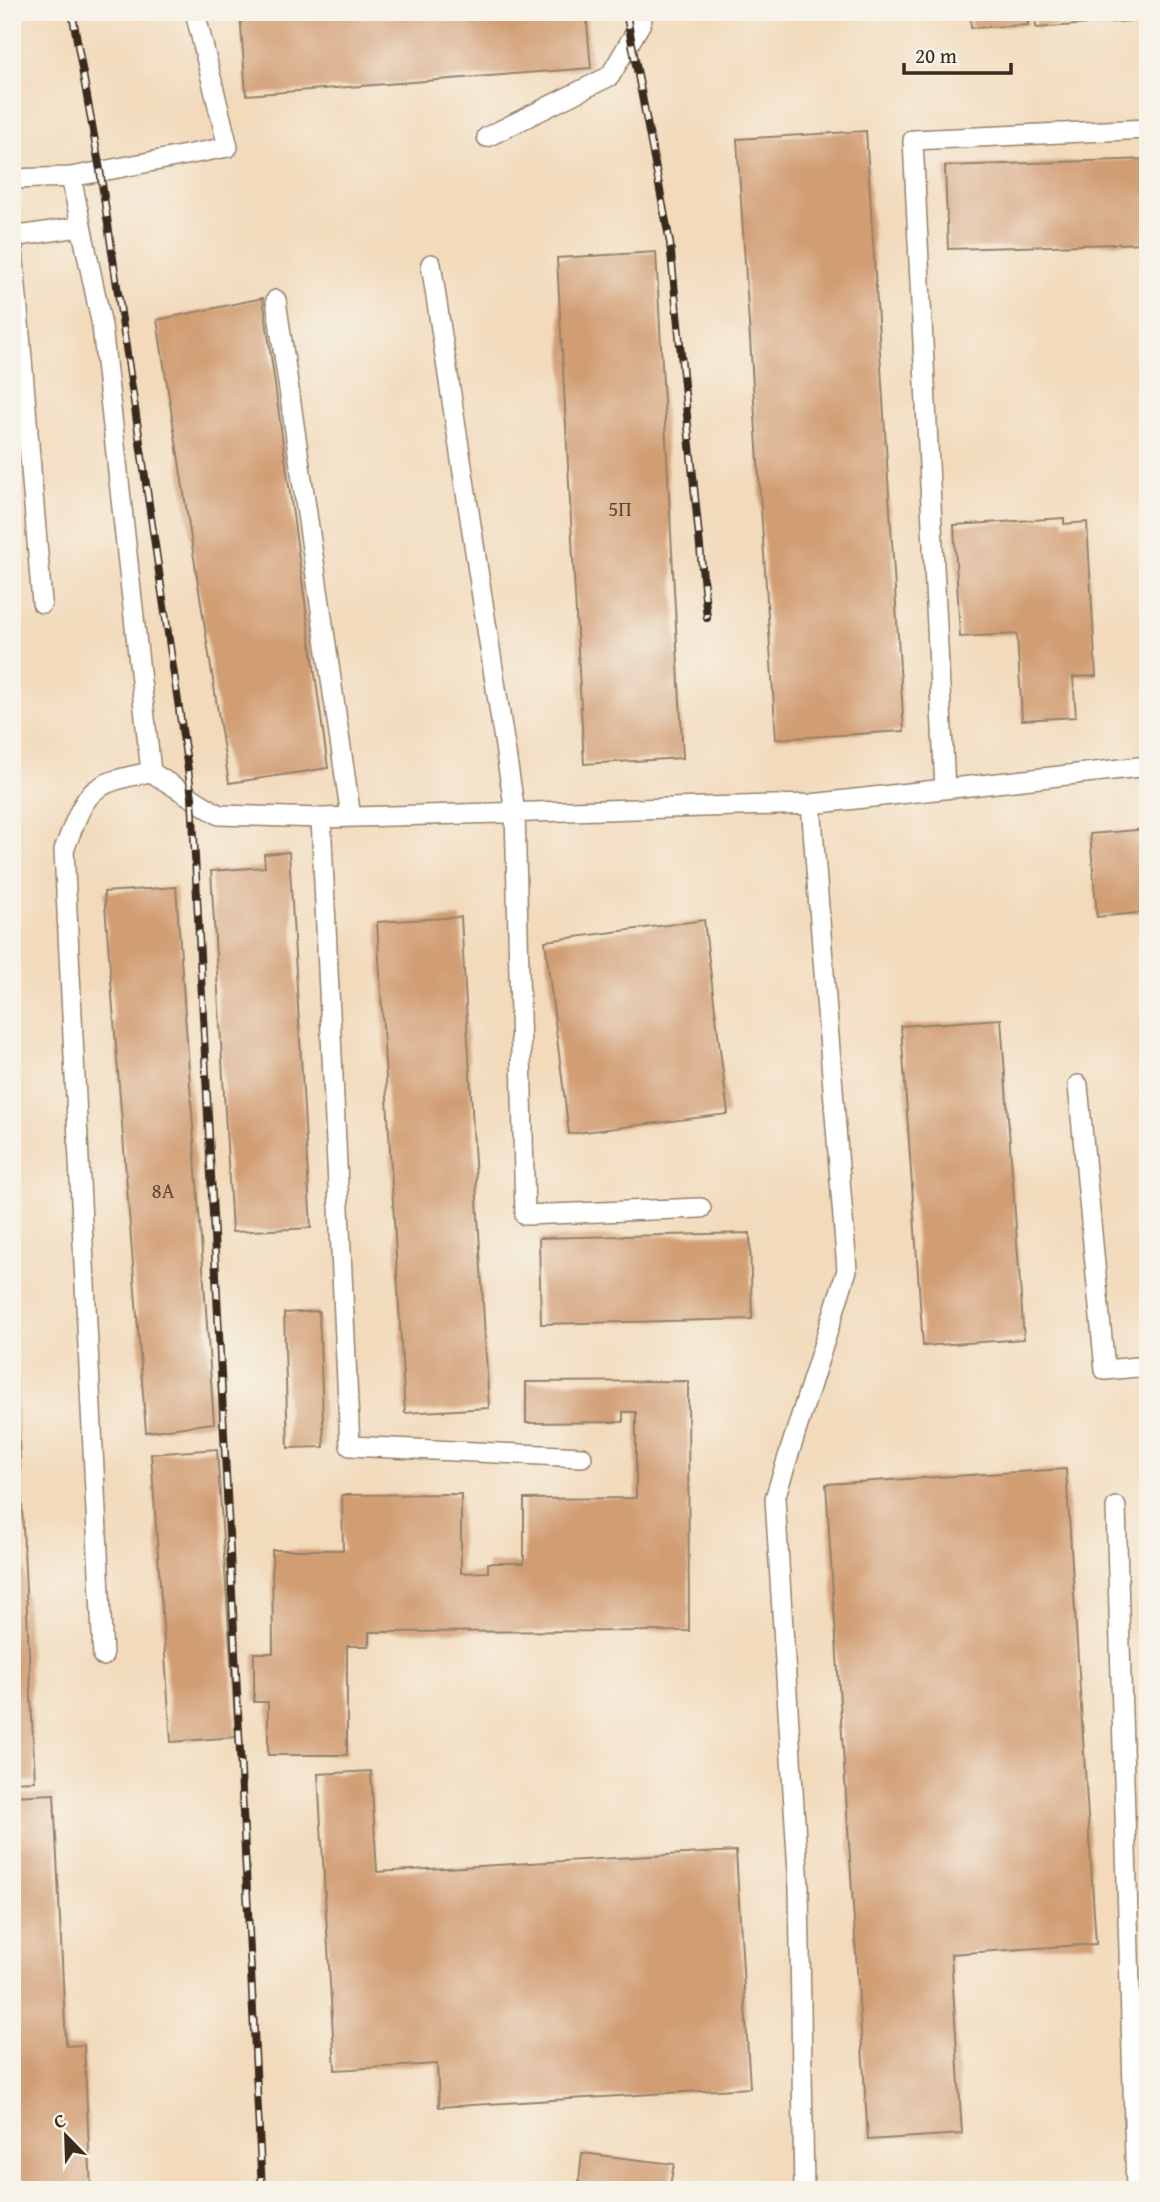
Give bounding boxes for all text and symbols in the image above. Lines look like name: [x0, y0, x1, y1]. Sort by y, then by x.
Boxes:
scale bar: [904, 32, 1011, 76]
text: 20 m: [915, 40, 957, 71]
house number: 5П: [608, 493, 632, 524]
house number: 8А: [152, 1175, 175, 1206]
north arrow: [32, 2100, 102, 2170]
text: С: [49, 2105, 70, 2135]

